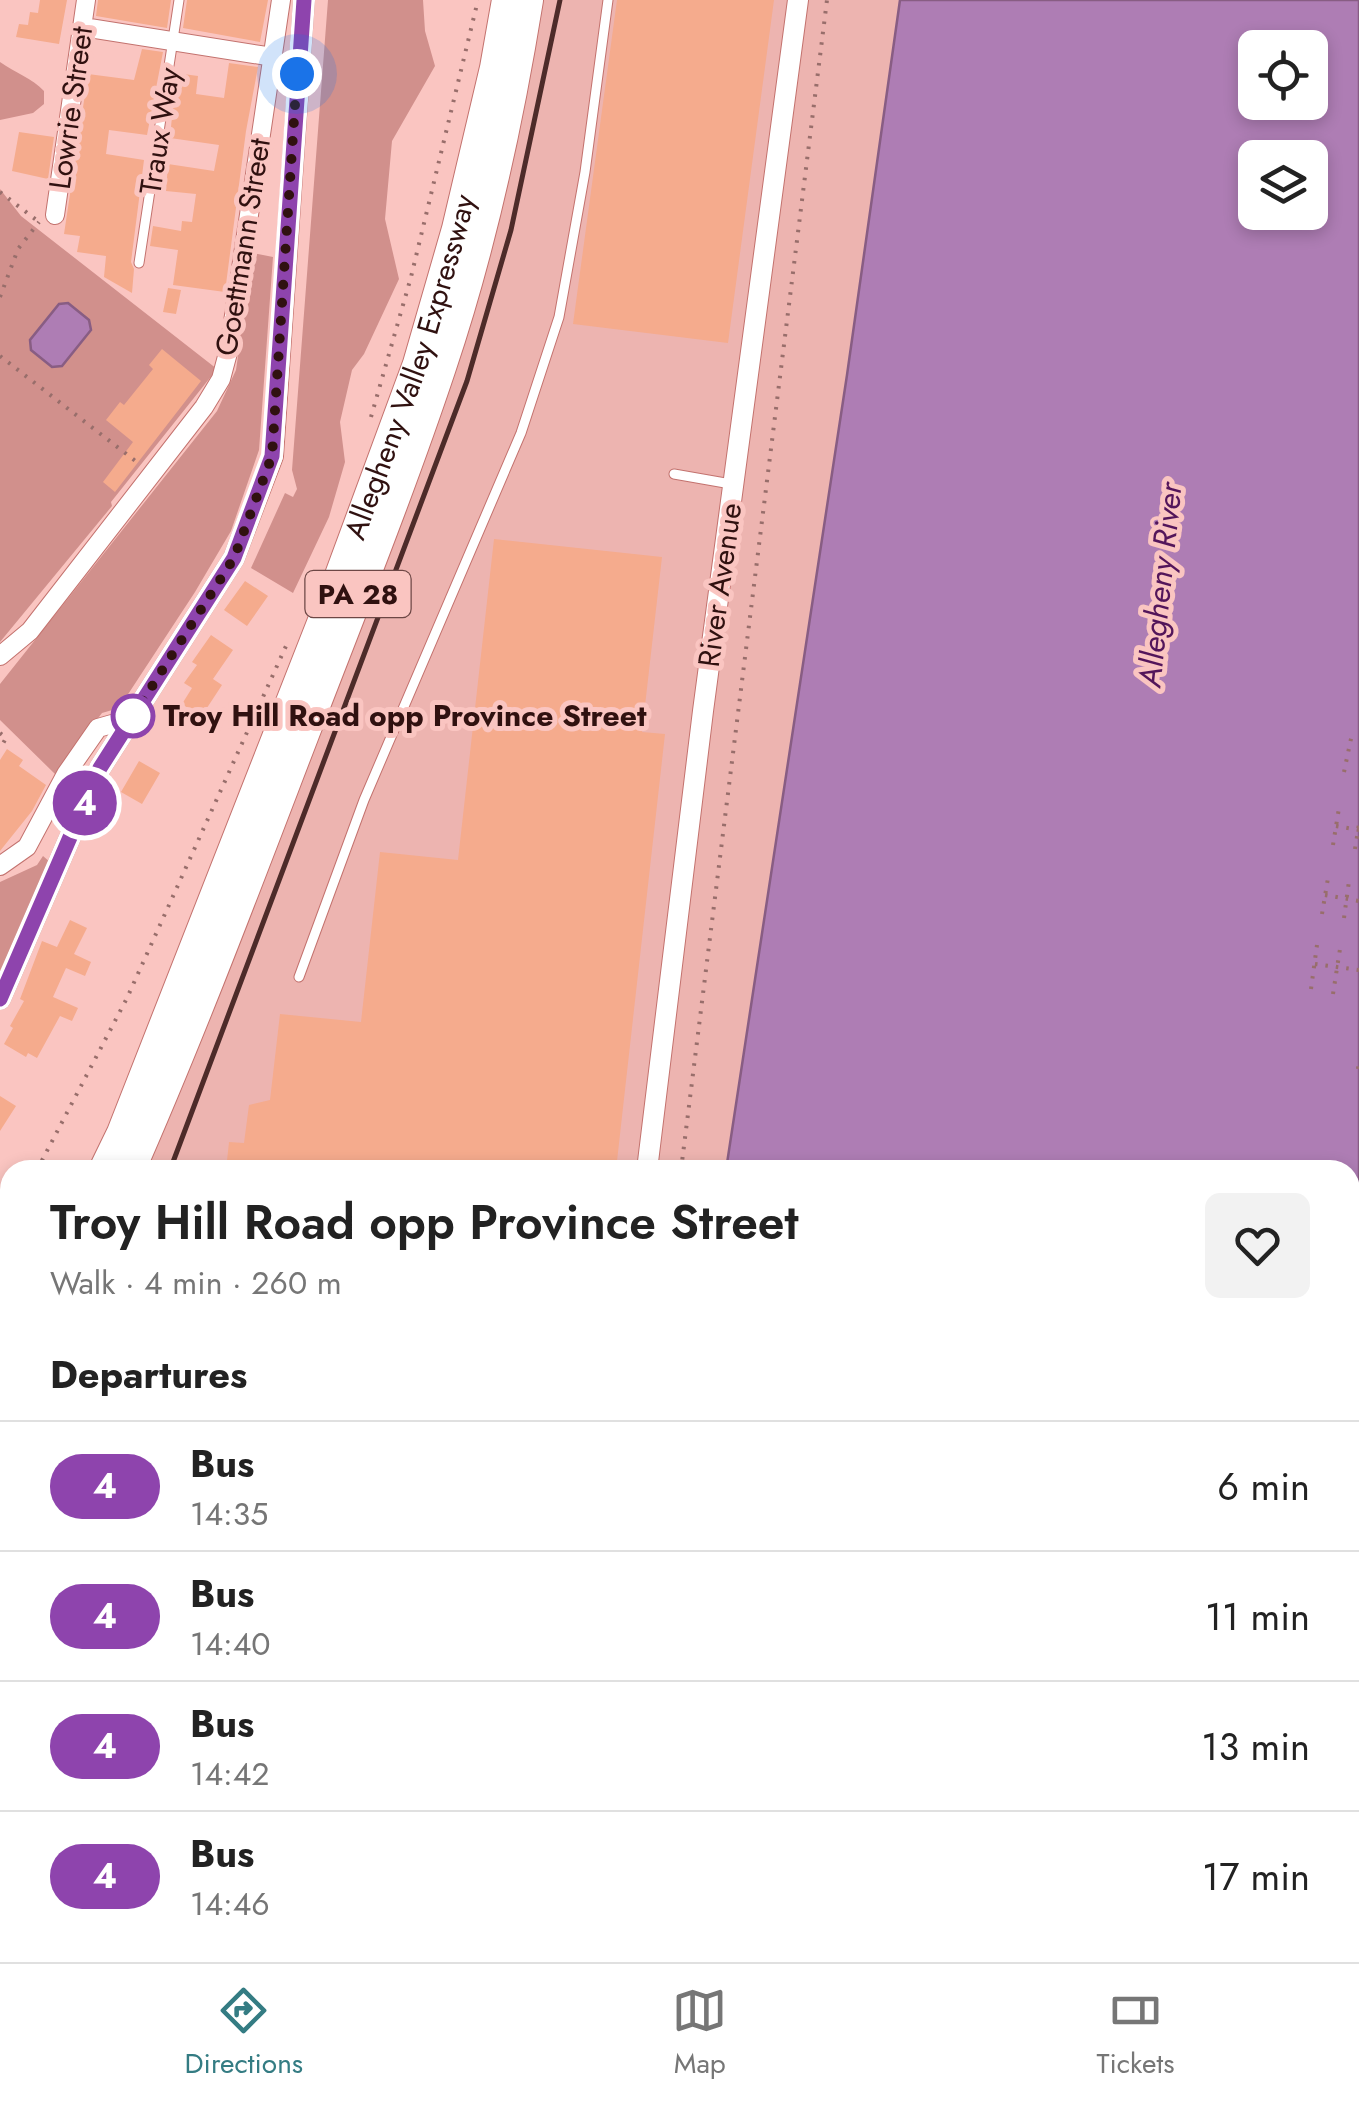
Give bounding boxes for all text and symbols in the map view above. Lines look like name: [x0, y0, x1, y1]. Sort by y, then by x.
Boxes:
street label: Lowrie Street: [38, 23, 103, 192]
map controls: [1238, 30, 1328, 230]
button: locate: [1238, 30, 1328, 120]
your location: [272, 49, 322, 99]
street label: Traux Way: [128, 64, 191, 197]
street label: Goettmann Street: [204, 134, 281, 359]
button: layers: [1238, 140, 1328, 230]
street label: Allegheny Valley Expressway: [333, 189, 486, 545]
water label: Allegheny River: [1126, 478, 1194, 691]
street label: River Avenue: [687, 500, 752, 670]
road number: PA 28: [306, 571, 410, 617]
place label: Troy Hill Road opp Province Street: [163, 694, 647, 737]
marker: Troy Hill Road opp Province Street: [112, 695, 154, 737]
line badge: 4: [52, 770, 118, 836]
text: 4: [73, 778, 97, 828]
text: Troy Hill Road opp Province Street: [50, 1188, 799, 1257]
button: heart: [1205, 1193, 1310, 1298]
text: Walk · 4 min · 260 m: [50, 1260, 342, 1306]
text: Departures: [50, 1347, 247, 1402]
text: Bus: [190, 1436, 254, 1491]
text: 6 min: [1217, 1459, 1310, 1514]
text: 4: [93, 1461, 117, 1511]
text: 14:35: [190, 1491, 268, 1537]
text: Bus: [190, 1566, 254, 1621]
text: 11 min: [1205, 1589, 1310, 1644]
text: 4: [93, 1591, 117, 1641]
text: 14:40: [190, 1621, 271, 1667]
text: Bus: [190, 1696, 254, 1751]
text: 13 min: [1201, 1719, 1310, 1774]
text: 4: [93, 1721, 117, 1771]
text: 14:42: [190, 1751, 270, 1797]
text: Bus: [190, 1826, 254, 1881]
text: 17 min: [1202, 1849, 1310, 1904]
text: 4: [93, 1851, 117, 1901]
text: 14:46: [190, 1881, 270, 1927]
tab: Directions: [185, 1983, 303, 2084]
tab: Map: [672, 1983, 727, 2084]
tab: Tickets: [1096, 1983, 1174, 2084]

